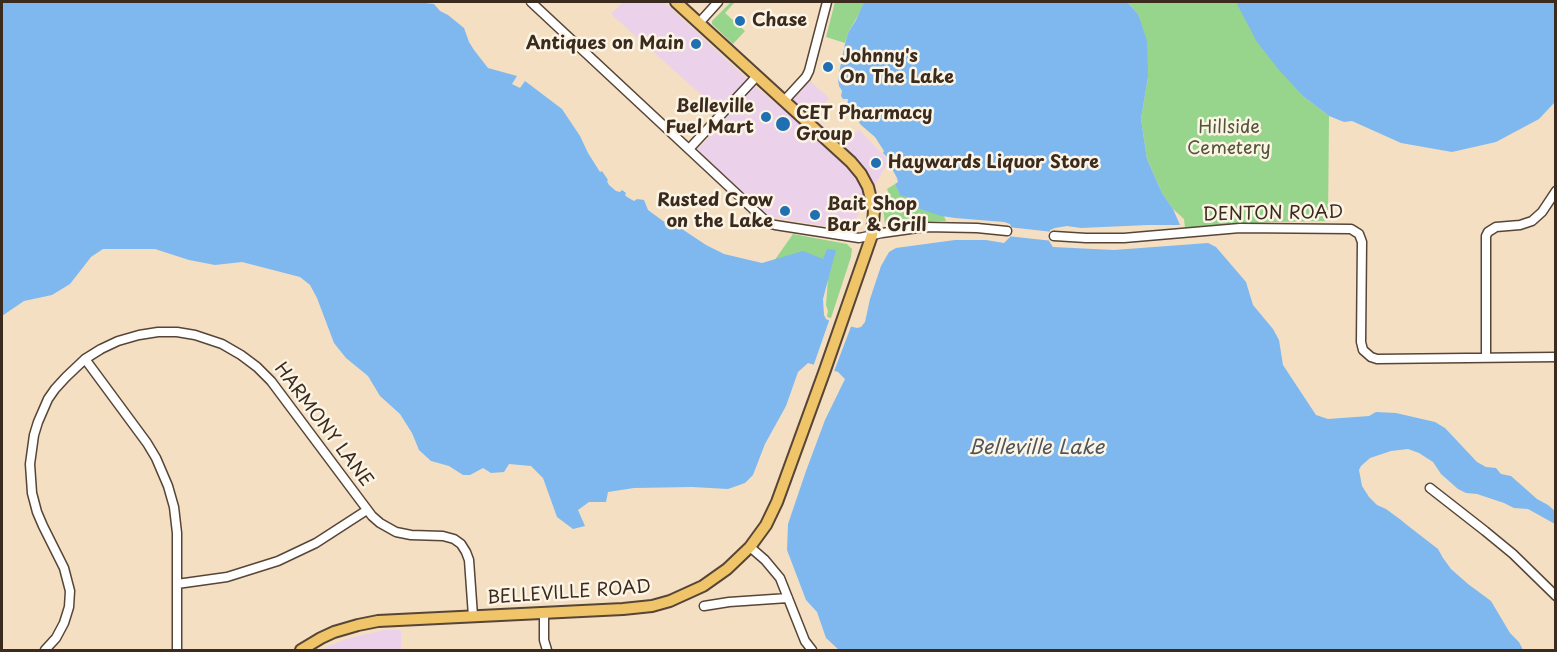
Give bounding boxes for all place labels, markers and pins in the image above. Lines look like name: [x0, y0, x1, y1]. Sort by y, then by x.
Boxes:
place label: Chase: [752, 10, 807, 32]
marker: Chase: [733, 14, 747, 28]
place label: Antiques on Main: [526, 33, 684, 55]
marker: Antiques on Main: [689, 37, 703, 51]
place label: Johnny's On The Lake: [840, 46, 954, 88]
marker: Johnny's On The Lake: [821, 60, 835, 74]
place label: Belleville Fuel Mart: [665, 96, 754, 138]
place label: CET Pharmacy Group: [796, 103, 933, 146]
marker: Belleville Fuel Mart: [759, 110, 773, 124]
marker: CET Pharmacy Group: [774, 115, 792, 133]
place label: Haywards Liquor Store: [888, 152, 1099, 174]
marker: Haywards Liquor Store: [869, 156, 883, 170]
place label: Rusted Crow on the Lake: [657, 190, 773, 232]
place label: Bait Shop Bar & Grill: [827, 194, 926, 236]
marker: Rusted Crow on the Lake: [778, 204, 792, 218]
marker: Bait Shop Bar & Grill: [808, 208, 822, 222]

